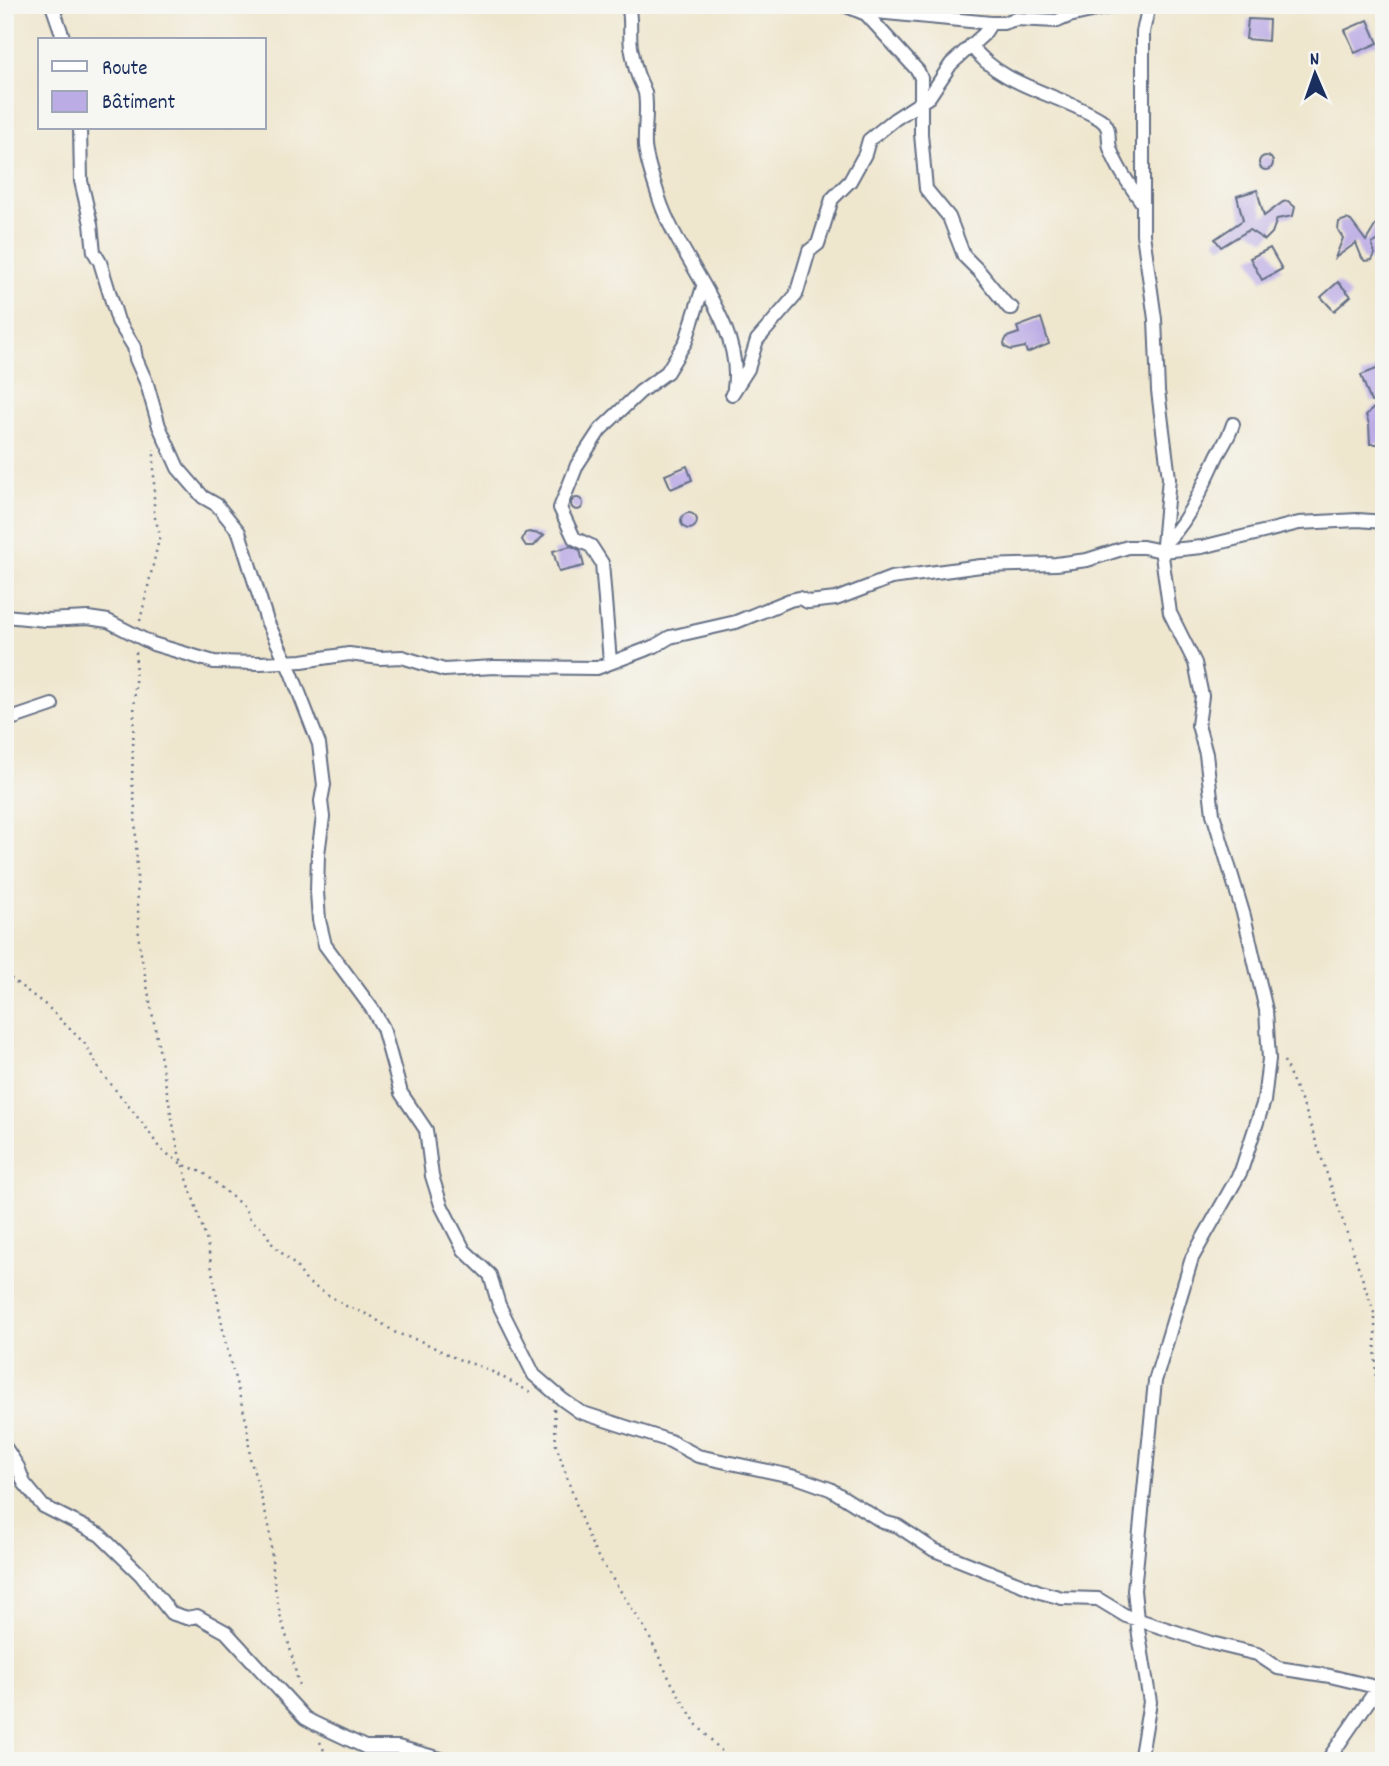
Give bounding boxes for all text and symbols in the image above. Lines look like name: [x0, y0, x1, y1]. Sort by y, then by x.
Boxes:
legend: [38, 38, 266, 130]
north arrow: [1280, 38, 1350, 108]
text: N: [1309, 47, 1320, 74]
text: Route: [102, 55, 148, 85]
text: Bâtiment: [102, 89, 175, 119]

